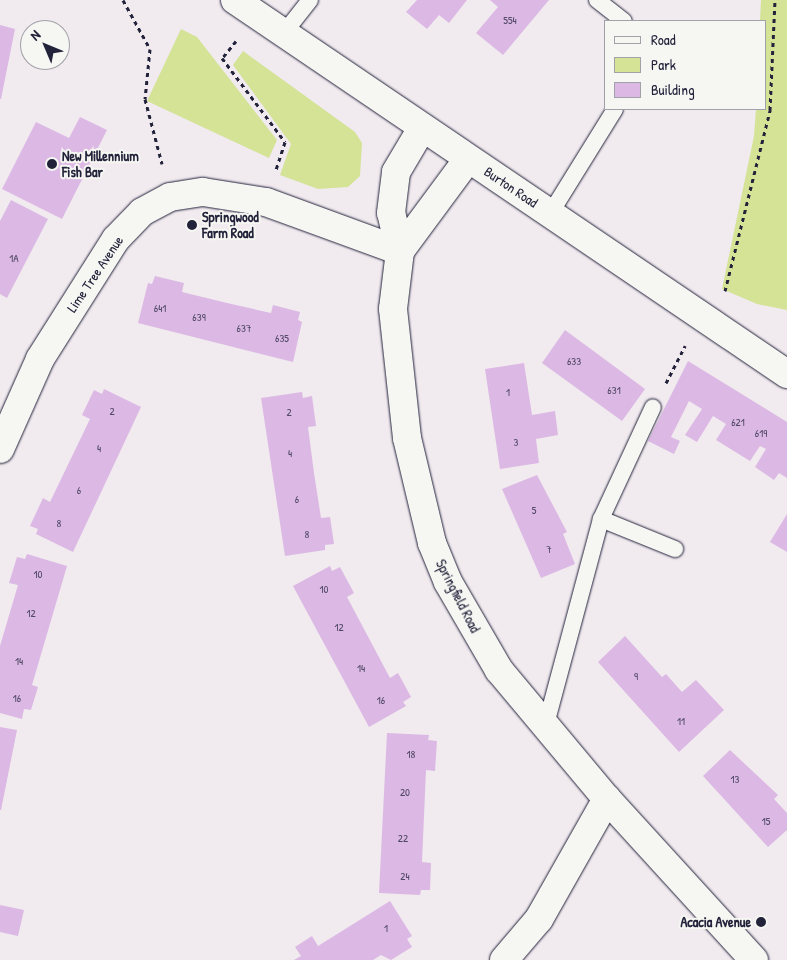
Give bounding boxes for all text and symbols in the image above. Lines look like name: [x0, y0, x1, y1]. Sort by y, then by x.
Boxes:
house number: 554: [503, 13, 517, 27]
north arrow: [20, 20, 70, 70]
legend: [604, 20, 767, 110]
text: N: [25, 25, 44, 44]
text: Road: [651, 29, 676, 50]
text: Park: [651, 54, 676, 75]
text: Building: [651, 79, 695, 100]
place label: New Millennium Fish Bar: [62, 148, 139, 180]
marker: New Millennium Fish Bar: [46, 158, 58, 170]
street label: Burton Road: [481, 163, 541, 211]
place label: Springwood Farm Road: [202, 209, 259, 242]
marker: Springwood Farm Road: [186, 219, 198, 231]
street label: Lime Tree Avenue: [63, 233, 127, 315]
house number: 1A: [9, 251, 19, 265]
house number: 641: [154, 301, 166, 315]
house number: 639: [192, 310, 206, 324]
house number: 637: [237, 321, 251, 335]
house number: 635: [275, 331, 289, 345]
house number: 633: [567, 354, 581, 368]
house number: 631: [607, 383, 621, 397]
house number: 1: [506, 385, 510, 399]
house number: 2: [109, 404, 115, 418]
house number: 2: [286, 405, 292, 419]
house number: 621: [731, 415, 745, 429]
house number: 619: [755, 426, 767, 440]
house number: 3: [514, 435, 518, 449]
house number: 4: [97, 441, 101, 455]
house number: 4: [288, 446, 292, 460]
house number: 6: [77, 483, 81, 497]
house number: 6: [295, 492, 299, 506]
house number: 5: [532, 503, 536, 517]
house number: 8: [57, 516, 61, 530]
house number: 8: [305, 527, 309, 541]
house number: 7: [546, 542, 552, 556]
street label: Springfield Road: [432, 557, 484, 635]
house number: 10: [34, 567, 42, 581]
house number: 10: [320, 582, 328, 596]
house number: 12: [26, 606, 36, 620]
house number: 12: [334, 620, 344, 634]
house number: 14: [15, 654, 23, 668]
house number: 14: [357, 661, 365, 675]
house number: 9: [634, 669, 638, 683]
house number: 16: [13, 691, 21, 705]
house number: 16: [377, 693, 385, 707]
house number: 11: [677, 714, 685, 728]
house number: 18: [407, 747, 415, 761]
house number: 13: [731, 772, 739, 786]
house number: 20: [400, 785, 410, 799]
house number: 15: [762, 814, 770, 828]
house number: 22: [398, 831, 408, 845]
house number: 24: [400, 869, 410, 883]
place label: Acacia Avenue: [680, 914, 751, 930]
marker: Acacia Avenue: [755, 916, 767, 928]
house number: 1: [384, 921, 388, 935]

